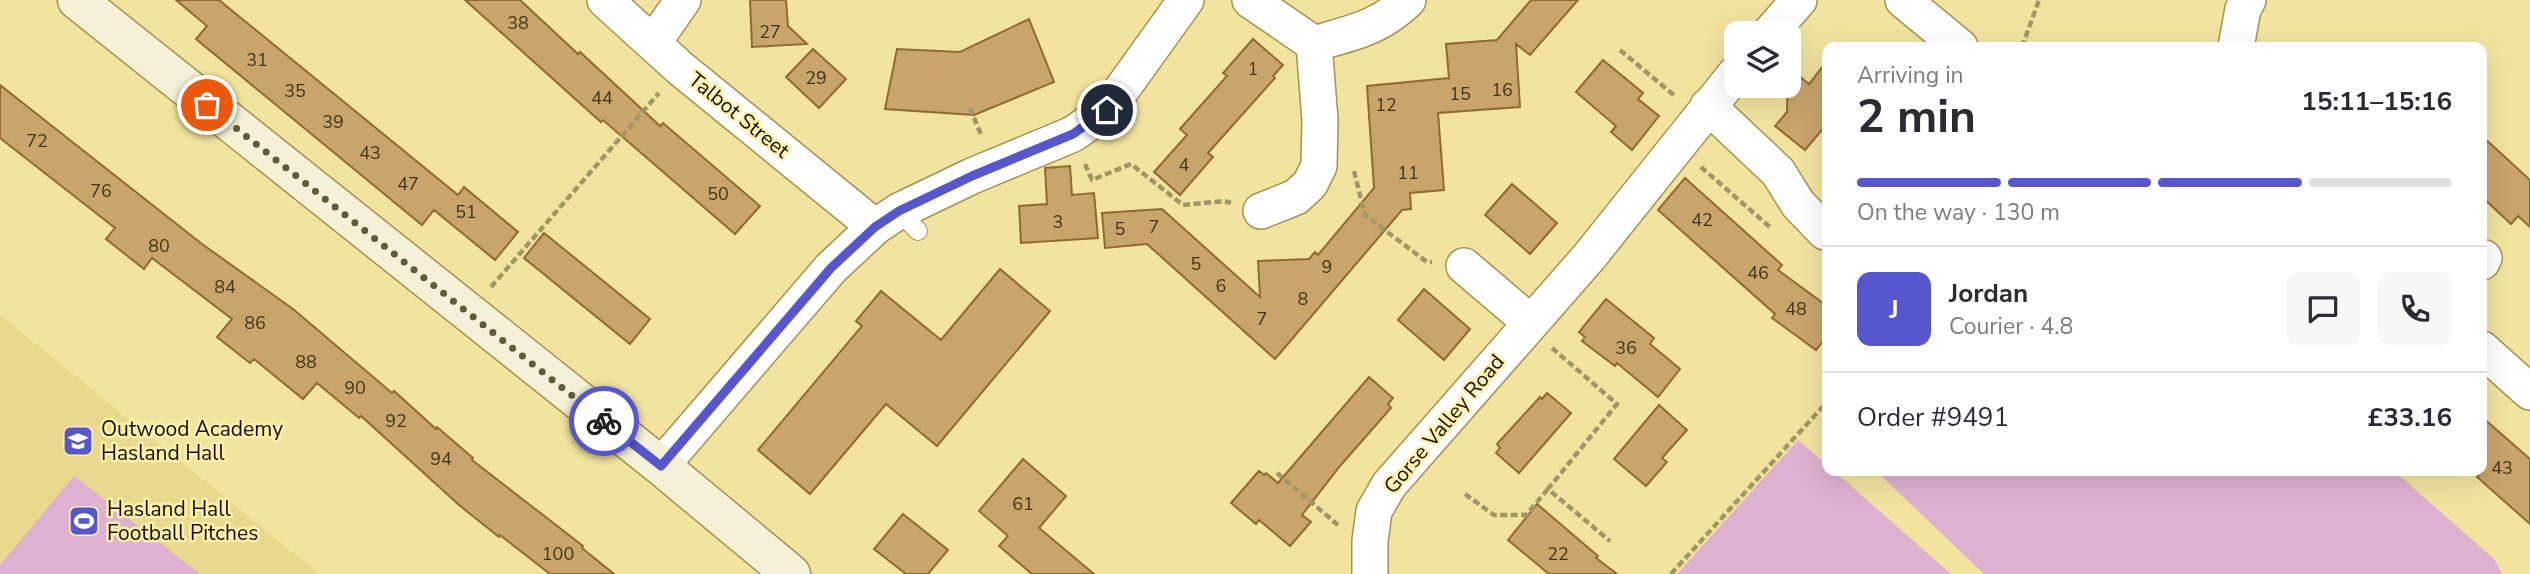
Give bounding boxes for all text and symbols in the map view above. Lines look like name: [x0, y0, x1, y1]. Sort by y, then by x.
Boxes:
house number: 38: [507, 11, 529, 35]
house number: 27: [759, 20, 781, 44]
map controls: [1724, 21, 1801, 98]
button: layers: [1724, 21, 1801, 98]
house number: 31: [246, 48, 268, 72]
house number: 1: [1248, 57, 1258, 81]
text: Arriving in: [1857, 60, 1964, 91]
street label: Talbot Street: [683, 66, 796, 165]
house number: 29: [805, 66, 827, 90]
pin: [177, 75, 237, 135]
house number: 16: [1491, 78, 1513, 102]
house number: 35: [284, 79, 306, 103]
pin: [1077, 80, 1137, 140]
house number: 15: [1449, 82, 1471, 106]
text: 15:11–15:16: [2301, 84, 2452, 119]
text: 2 min: [1857, 85, 1976, 148]
icon: bag: [188, 86, 226, 124]
house number: 44: [591, 86, 613, 110]
icon: home: [1088, 91, 1126, 129]
house number: 12: [1375, 93, 1397, 117]
house number: 39: [322, 110, 344, 134]
house number: 72: [26, 129, 48, 153]
house number: 43: [359, 141, 381, 165]
house number: 4: [1179, 153, 1190, 177]
house number: 11: [1397, 161, 1419, 185]
house number: 47: [397, 172, 419, 196]
house number: 76: [90, 179, 112, 203]
house number: 50: [707, 182, 729, 206]
text: On the way · 130 m: [1857, 197, 2060, 228]
house number: 51: [455, 200, 477, 224]
house number: 42: [1691, 208, 1713, 232]
house number: 3: [1053, 210, 1063, 234]
house number: 7: [1149, 215, 1159, 239]
house number: 5: [1115, 217, 1125, 241]
house number: 80: [148, 234, 170, 258]
house number: 5: [1191, 252, 1201, 276]
house number: 9: [1322, 255, 1332, 279]
house number: 46: [1747, 261, 1769, 285]
button: chat: [2286, 272, 2360, 346]
button: phone: [2378, 272, 2452, 346]
house number: 6: [1216, 274, 1226, 298]
house number: 84: [214, 275, 236, 299]
text: Jordan: [1949, 276, 2028, 311]
house number: 8: [1298, 287, 1308, 311]
text: J: [1889, 292, 1899, 327]
house number: 48: [1785, 297, 1807, 321]
house number: 7: [1257, 307, 1267, 331]
house number: 86: [244, 311, 266, 335]
text: Courier · 4.8: [1949, 311, 2073, 342]
house number: 36: [1615, 336, 1637, 360]
street label: Gorse Valley Road: [1377, 348, 1511, 500]
house number: 88: [295, 350, 317, 374]
house number: 90: [344, 376, 366, 400]
courier: [569, 386, 639, 456]
text: Order #9491: [1857, 400, 2009, 435]
text: £33.16: [2368, 400, 2452, 435]
icon: bike: [585, 402, 623, 440]
house number: 92: [385, 409, 407, 433]
place label: Outwood Academy Hasland Hall: [101, 415, 283, 467]
school or university icon: Outwood Academy Hasland Hall: [61, 424, 95, 458]
house number: 94: [430, 447, 452, 471]
house number: 43: [2491, 456, 2513, 480]
house number: 61: [1012, 492, 1034, 516]
place label: Hasland Hall Football Pitches: [107, 495, 258, 547]
sports icon: Hasland Hall Football Pitches: [67, 504, 101, 538]
house number: 100: [542, 542, 574, 566]
house number: 22: [1547, 542, 1569, 566]

